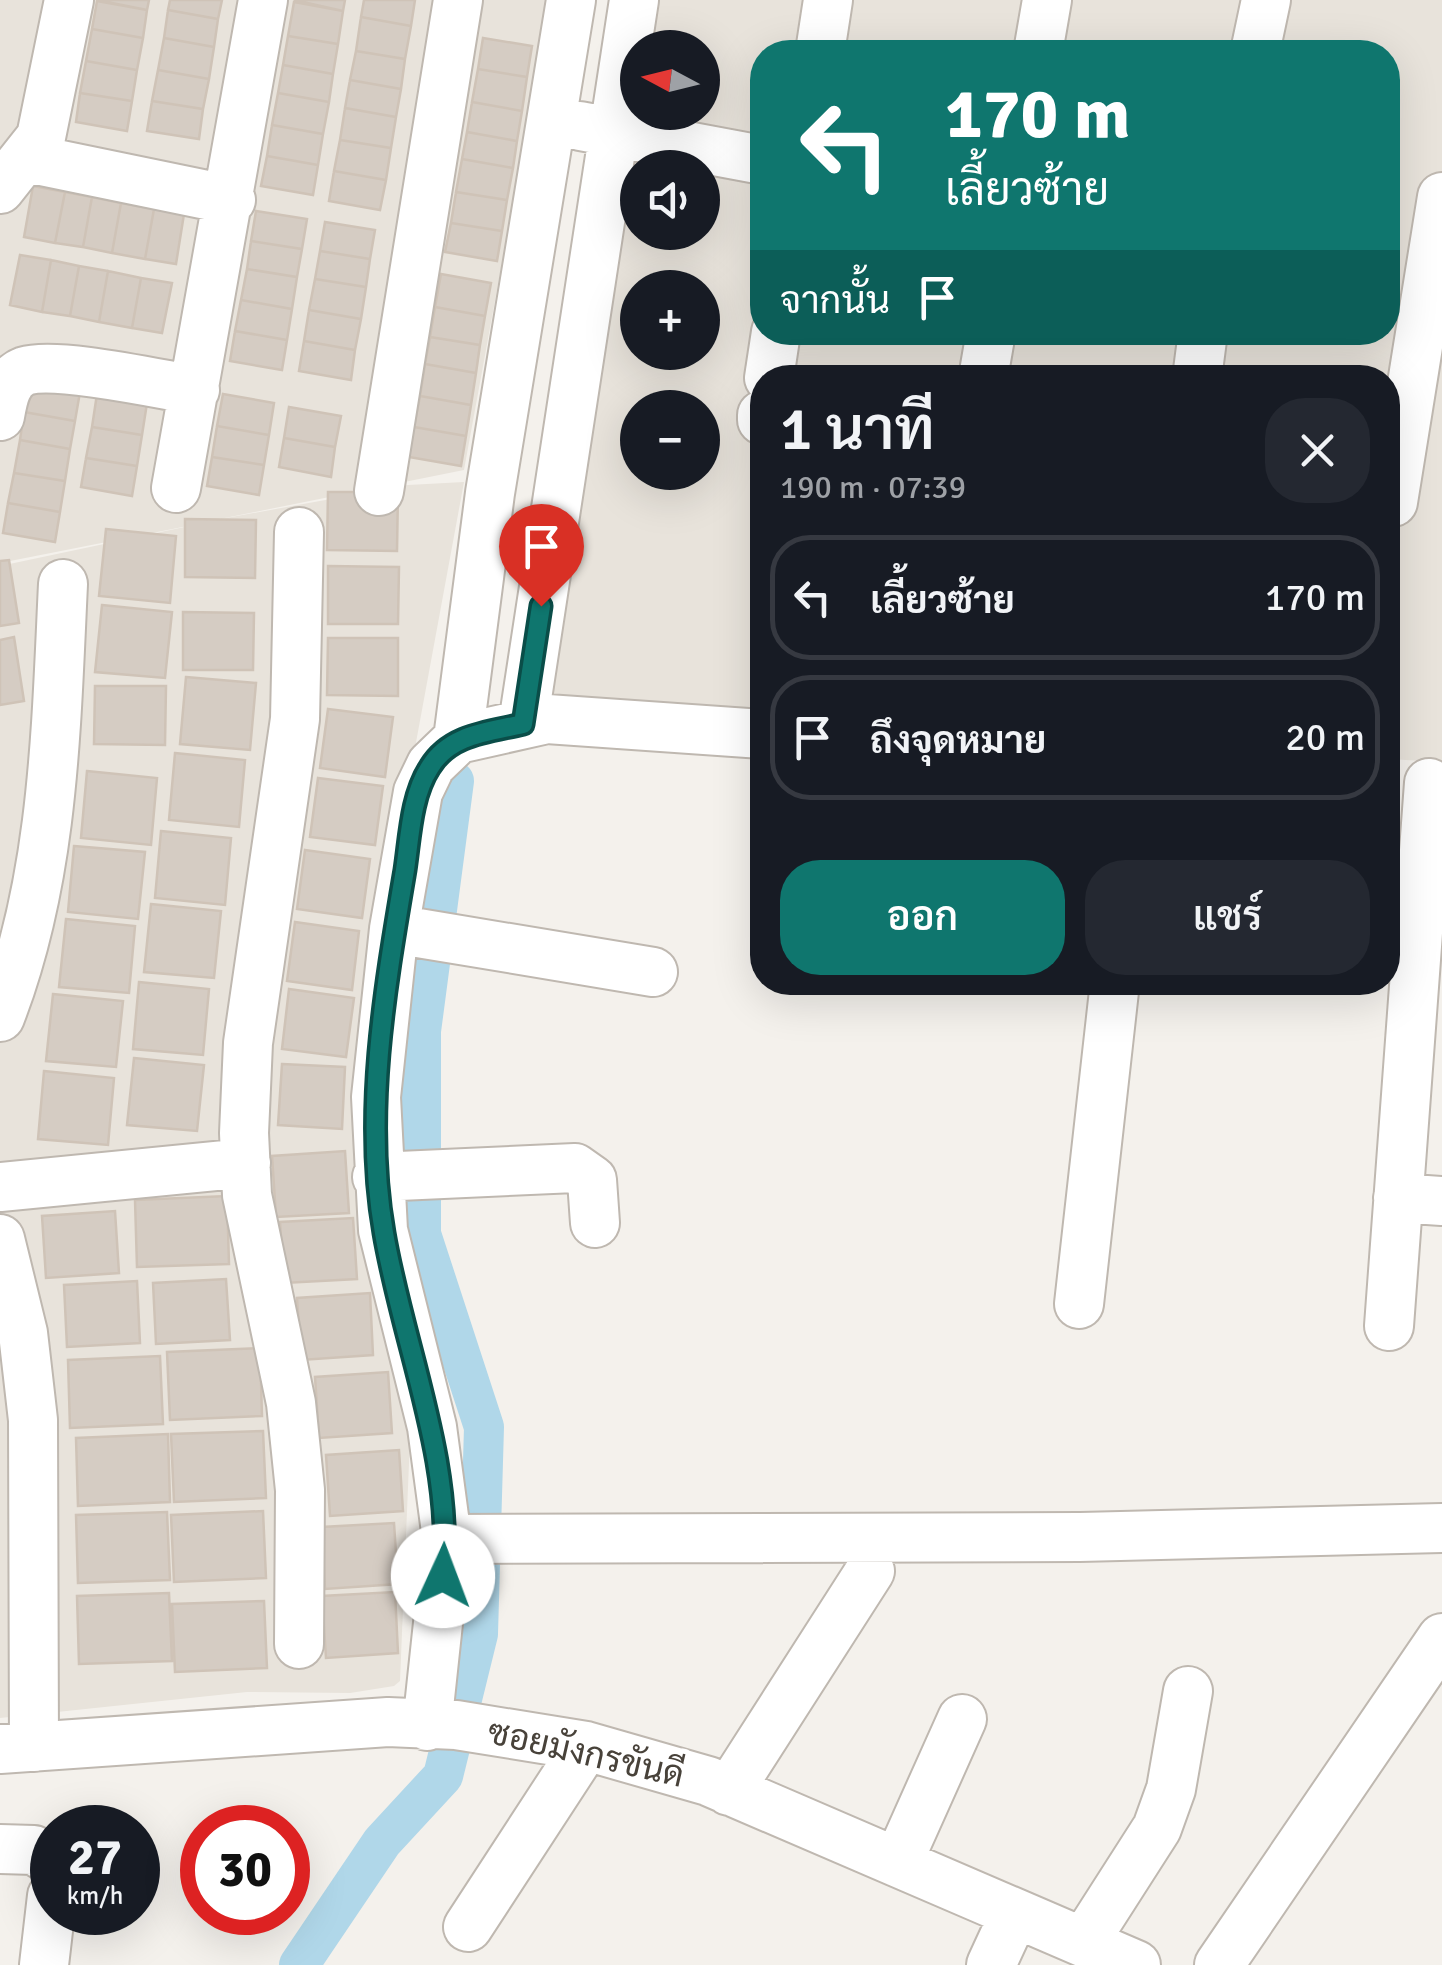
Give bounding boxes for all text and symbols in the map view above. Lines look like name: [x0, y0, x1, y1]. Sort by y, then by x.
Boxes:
north arrow: [620, 30, 720, 130]
map controls: [620, 30, 720, 490]
text: 170 m: [945, 71, 1130, 157]
icon: left: [780, 80, 910, 210]
button: sound: [620, 150, 720, 250]
text: เลี้ยวซ้าย: [945, 163, 1109, 218]
button: +: [620, 270, 720, 370]
icon: arrive: [910, 270, 965, 325]
text: จากนั้น: [780, 277, 890, 324]
button: −: [620, 390, 720, 490]
text: 1 นาที: [780, 393, 935, 467]
button: close: [1265, 398, 1370, 503]
text: 190 m · 07:39: [780, 468, 966, 507]
pin: [499, 504, 584, 607]
icon: arrive: [514, 519, 569, 574]
icon: left: [785, 570, 840, 625]
text: 170 m: [1265, 574, 1365, 621]
text: เลี้ยวซ้าย: [870, 577, 1015, 624]
icon: arrive: [785, 710, 840, 765]
text: 20 m: [1285, 714, 1365, 761]
text: ถึงจุดหมาย: [870, 717, 1046, 764]
button: ออก: [780, 860, 1065, 975]
button: แชร์: [1085, 860, 1370, 975]
position arrow: [391, 1524, 495, 1628]
street label: ซอยมังกรขันดี: [483, 1708, 689, 1797]
speed limit sign: 30: [180, 1805, 310, 1935]
text: 27: [68, 1827, 122, 1889]
text: km/h: [67, 1880, 123, 1911]

